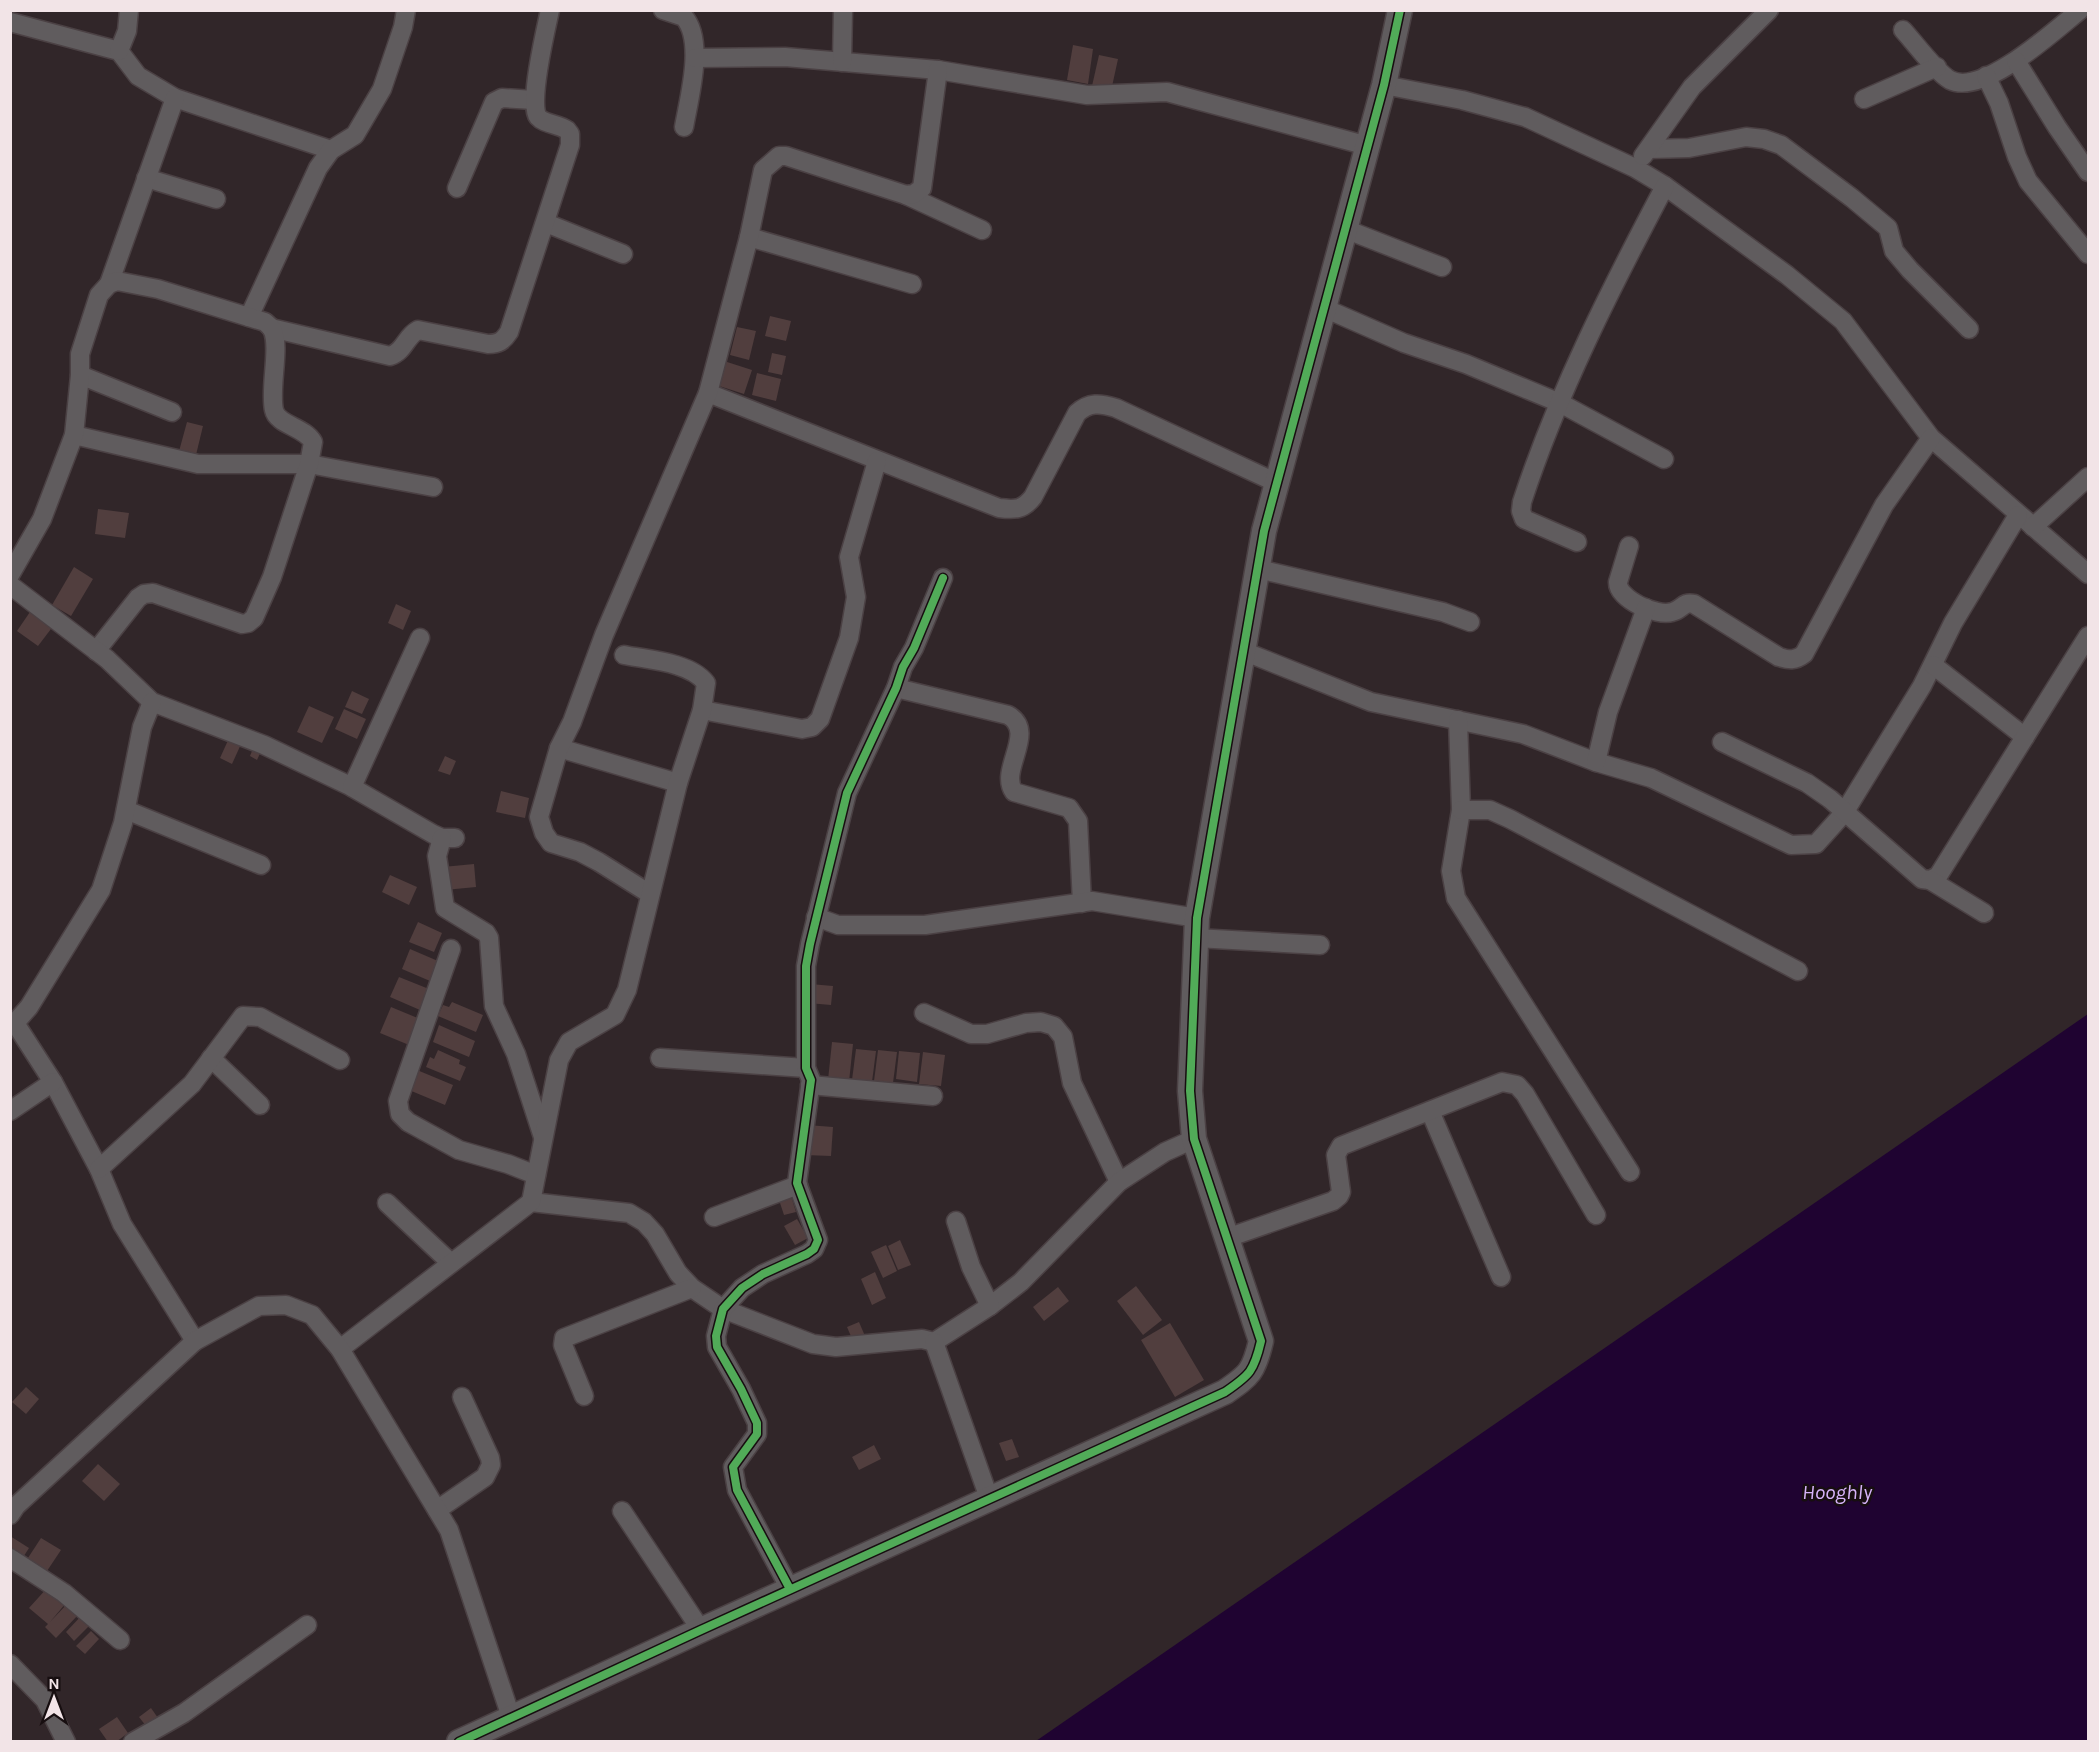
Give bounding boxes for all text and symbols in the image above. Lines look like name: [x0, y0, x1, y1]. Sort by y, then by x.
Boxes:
water label: Hooghly: [1802, 1480, 1873, 1504]
north arrow: [24, 1668, 84, 1728]
text: N: [48, 1674, 60, 1693]

